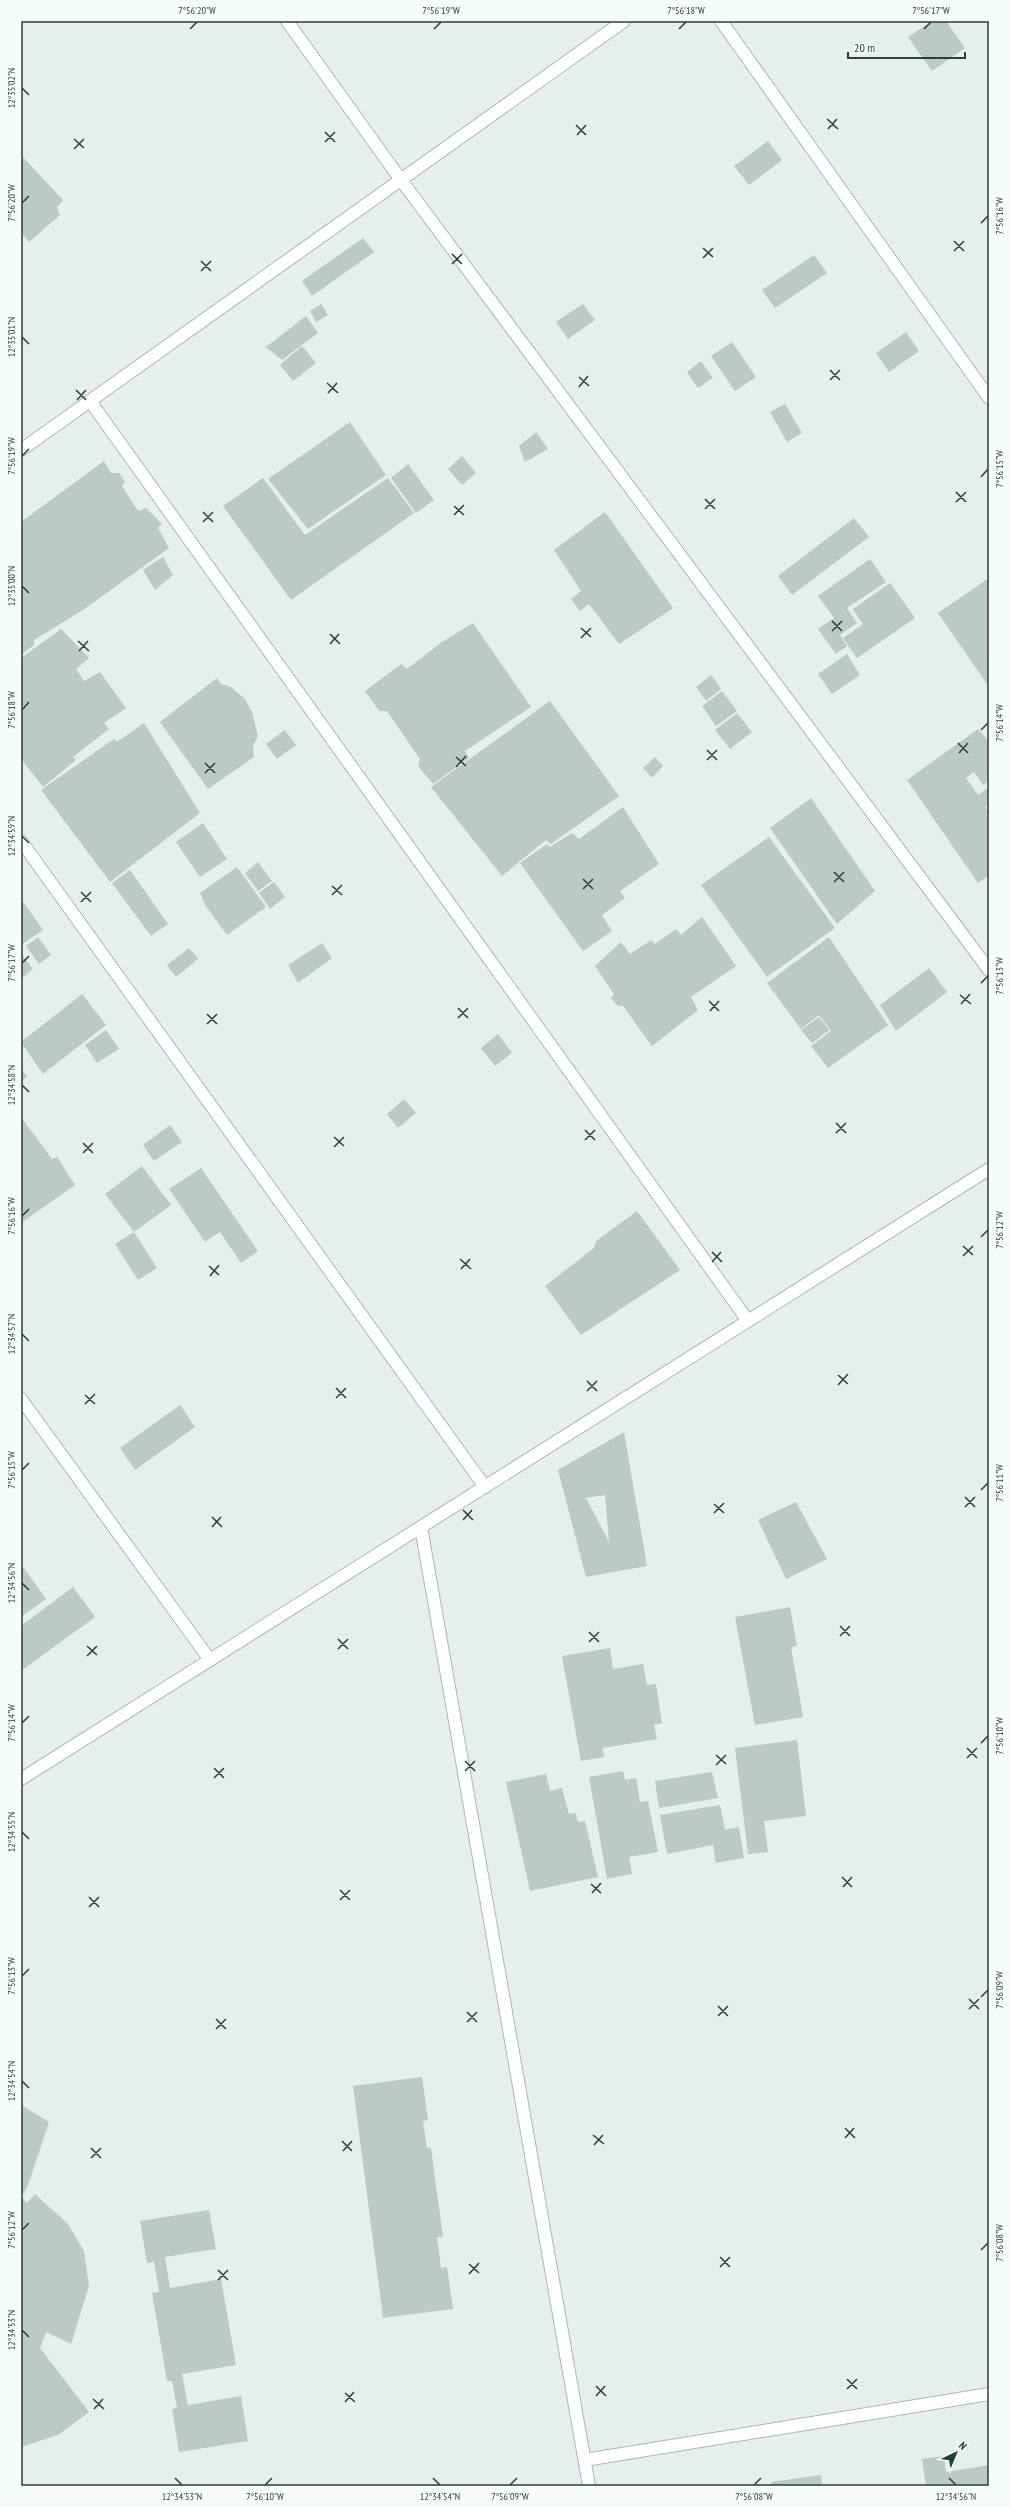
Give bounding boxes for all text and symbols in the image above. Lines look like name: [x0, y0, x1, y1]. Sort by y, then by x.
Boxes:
text: 7°56'20"W: [178, 4, 216, 17]
text: 7°56'19"W: [422, 4, 460, 17]
text: 7°56'18"W: [667, 4, 705, 17]
text: 7°56'17"W: [912, 4, 950, 17]
scale bar: [848, 34, 965, 60]
text: 20 m: [854, 40, 875, 55]
text: 12°35'02"N: [5, 68, 18, 108]
text: 7°56'20"W: [5, 184, 18, 222]
text: 7°56'16"W: [993, 197, 1006, 235]
text: 12°35'01"N: [5, 317, 18, 357]
text: 7°56'19"W: [5, 437, 18, 475]
text: 7°56'15"W: [993, 450, 1006, 488]
text: 12°35'00"N: [5, 566, 18, 606]
text: 7°56'18"W: [5, 691, 18, 729]
text: 7°56'14"W: [993, 704, 1006, 742]
text: 12°34'59"N: [5, 816, 18, 856]
text: 7°56'17"W: [5, 944, 18, 982]
text: 7°56'13"W: [993, 957, 1006, 995]
text: 12°34'58"N: [5, 1065, 18, 1105]
text: 7°56'16"W: [5, 1197, 18, 1235]
text: 7°56'12"W: [993, 1211, 1006, 1249]
text: 12°34'57"N: [5, 1314, 18, 1354]
text: 7°56'15"W: [5, 1451, 18, 1489]
text: 7°56'11"W: [993, 1464, 1006, 1502]
text: 12°34'56"N: [5, 1563, 18, 1603]
text: 7°56'14"W: [5, 1704, 18, 1742]
text: 7°56'10"W: [993, 1717, 1006, 1755]
text: 12°34'55"N: [5, 1812, 18, 1852]
text: 7°56'13"W: [5, 1957, 18, 1995]
text: 7°56'09"W: [993, 1971, 1006, 2009]
text: 12°34'54"N: [5, 2061, 18, 2101]
text: 7°56'12"W: [5, 2211, 18, 2249]
text: 7°56'08"W: [993, 2224, 1006, 2262]
text: 12°34'53"N: [5, 2310, 18, 2350]
north arrow: [936, 2433, 976, 2473]
text: N: [956, 2439, 970, 2453]
text: 12°34'53"N: [162, 2490, 202, 2503]
text: 7°56'10"W: [246, 2490, 284, 2503]
text: 12°34'54"N: [420, 2490, 460, 2503]
text: 7°56'09"W: [491, 2490, 529, 2503]
text: 7°56'08"W: [735, 2490, 773, 2503]
text: 12°34'56"N: [936, 2490, 976, 2503]

